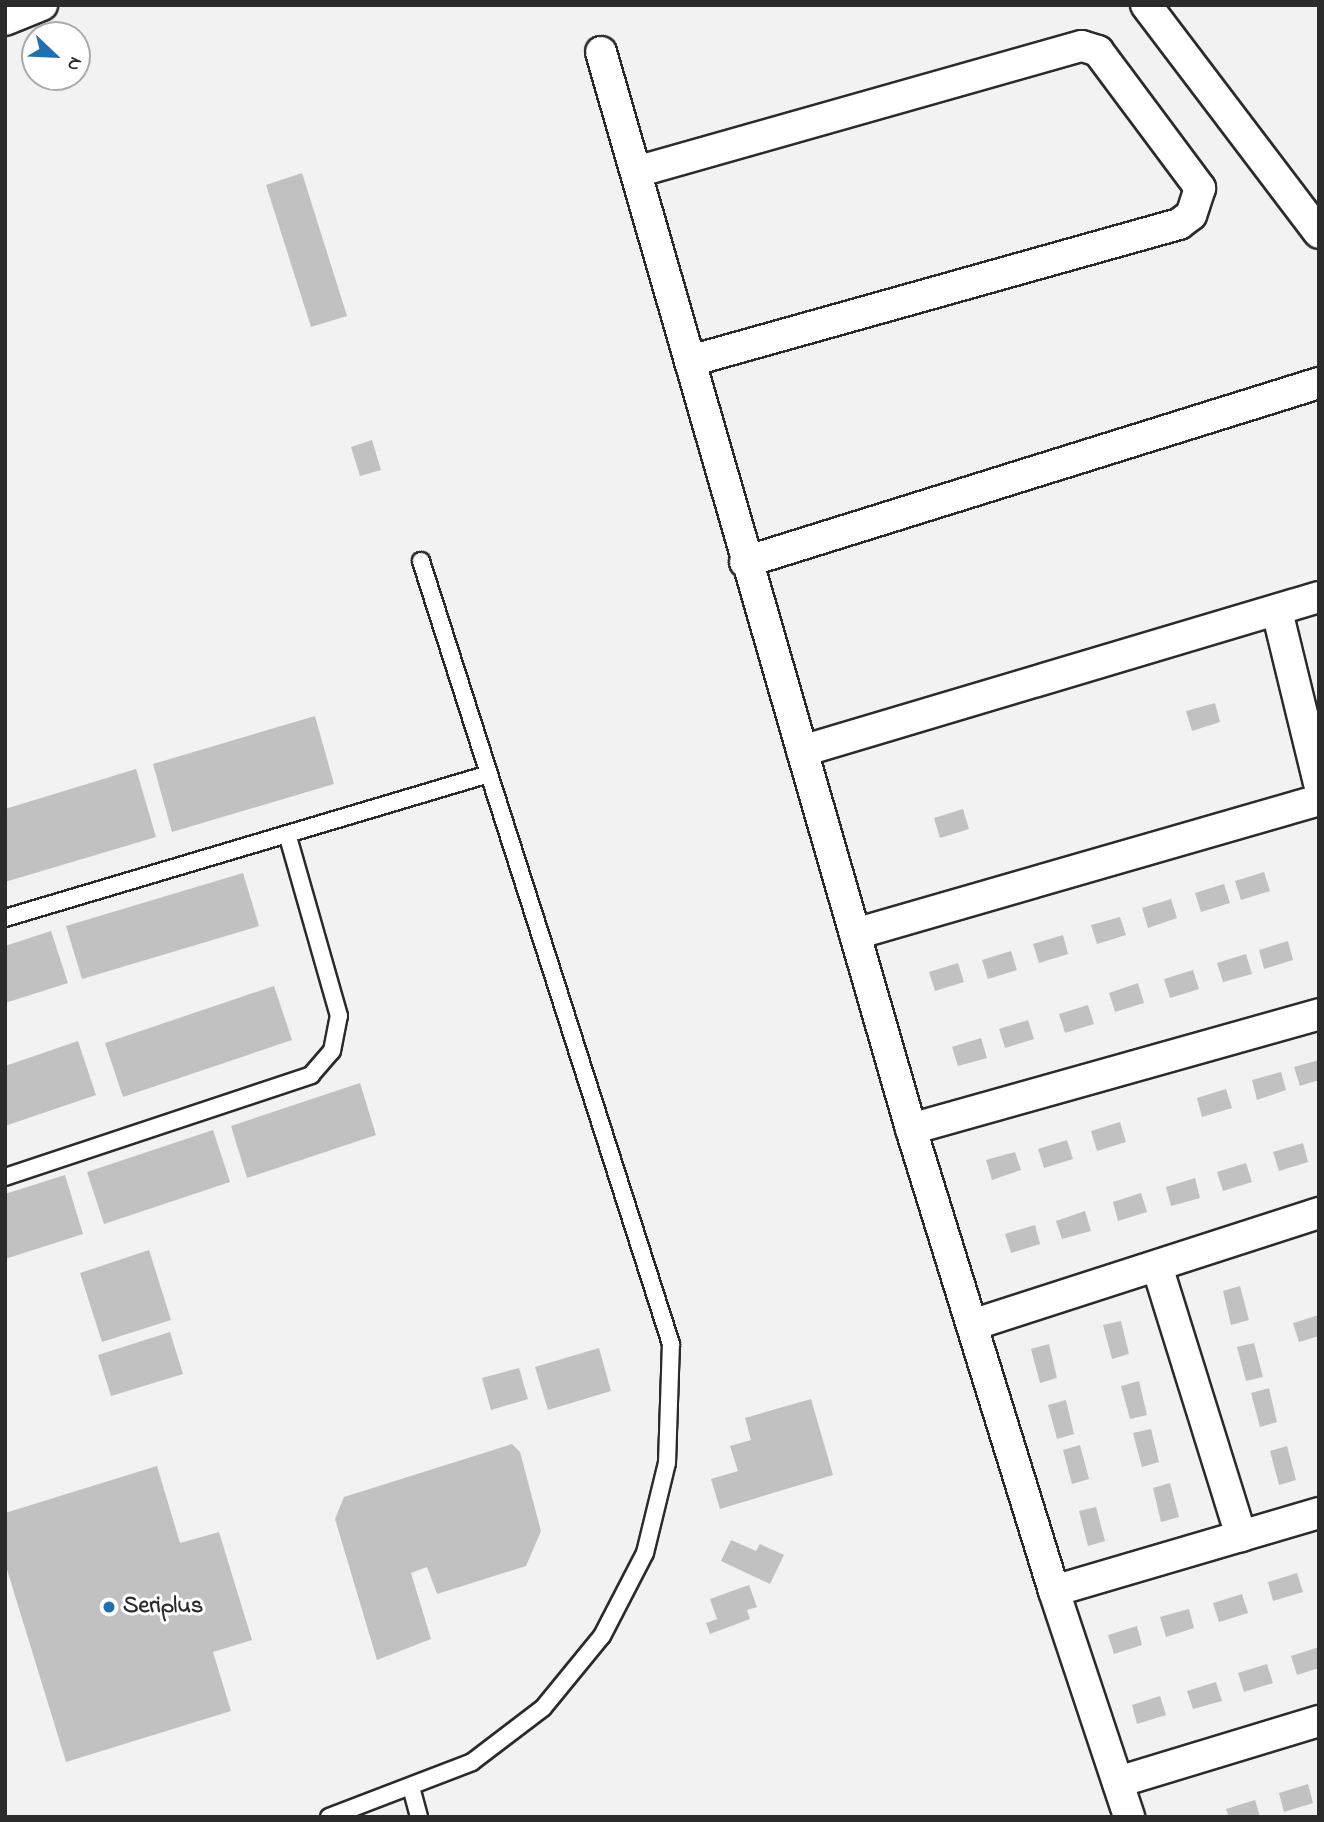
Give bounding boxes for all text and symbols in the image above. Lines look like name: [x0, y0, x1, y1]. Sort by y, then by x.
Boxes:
north arrow: [21, 21, 91, 91]
text: N: [59, 52, 89, 75]
place label: Seriplus: [123, 1593, 203, 1621]
marker: Seriplus: [101, 1599, 117, 1615]

